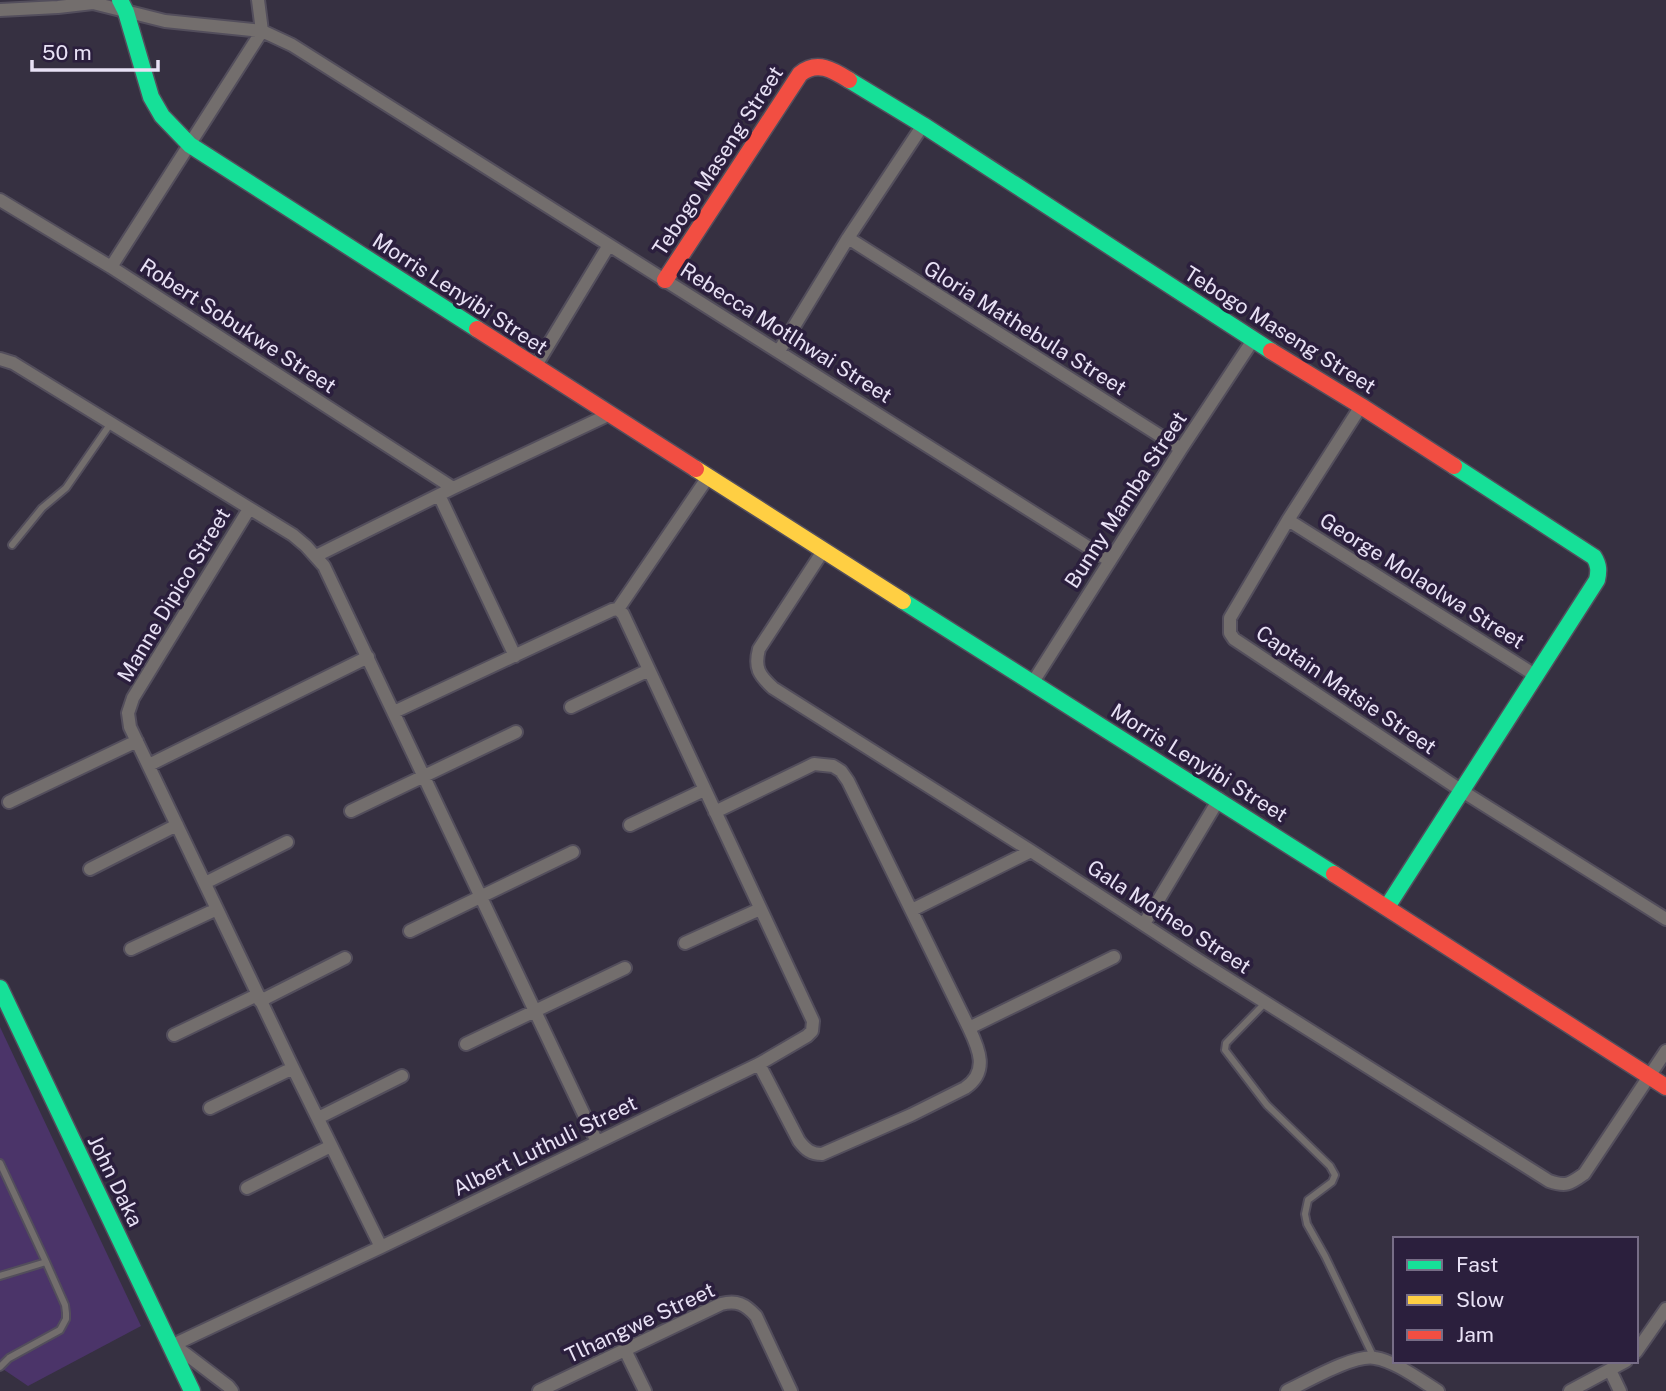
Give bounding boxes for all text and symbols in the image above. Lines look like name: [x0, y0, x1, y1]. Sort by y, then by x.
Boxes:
scale bar: [32, 28, 158, 72]
text: 50 m: [42, 40, 92, 65]
street label: Tebogo Maseng Street: [647, 61, 788, 260]
street label: Morris Lenyibi Street: [368, 228, 553, 360]
street label: Robert Sobukwe Street: [136, 253, 341, 398]
street label: Gloria Mathebula Street: [919, 255, 1131, 400]
street label: Rebecca Motlhwai Street: [676, 257, 897, 408]
street label: Tebogo Maseng Street: [1180, 260, 1381, 399]
street label: Bunny Mamba Street: [1059, 407, 1192, 593]
street label: Manne Dipico Street: [112, 503, 235, 686]
street label: George Molaolwa Street: [1315, 507, 1529, 654]
street label: Captain Matsie Street: [1251, 620, 1441, 759]
street label: Morris Lenyibi Street: [1106, 698, 1292, 827]
street label: Gala Motheo Street: [1083, 854, 1256, 979]
street label: Albert Luthuli Street: [449, 1090, 641, 1201]
street label: John Daka: [83, 1131, 148, 1231]
legend: [1393, 1237, 1638, 1363]
text: Fast: [1456, 1252, 1498, 1277]
street label: Tlhangwe Street: [561, 1277, 718, 1368]
text: Slow: [1456, 1287, 1504, 1312]
text: Jam: [1456, 1322, 1494, 1347]

